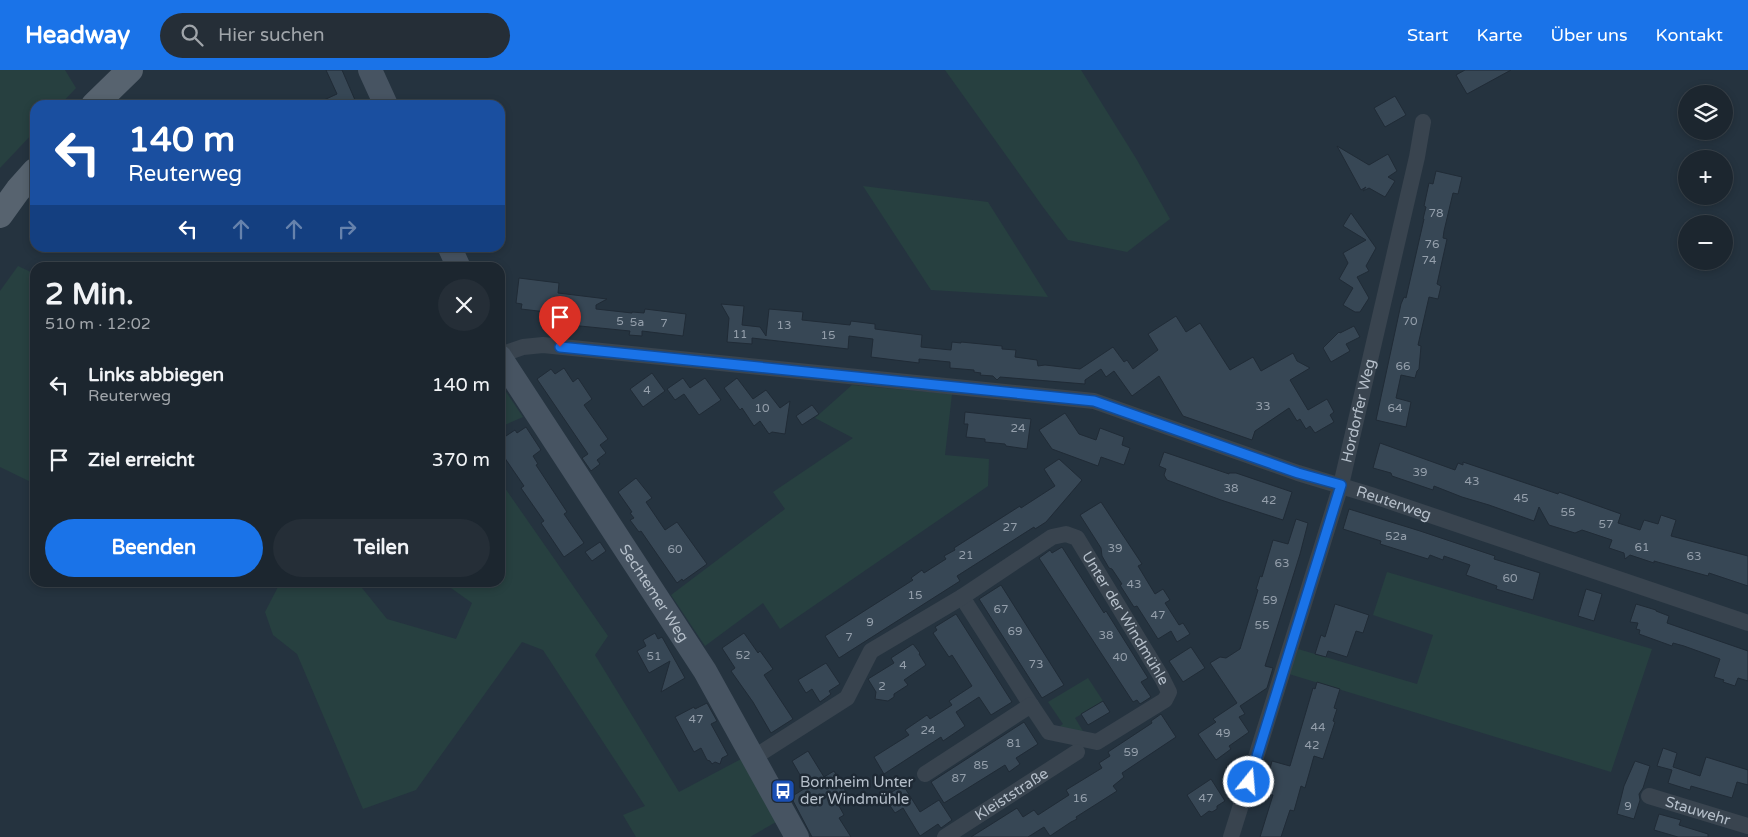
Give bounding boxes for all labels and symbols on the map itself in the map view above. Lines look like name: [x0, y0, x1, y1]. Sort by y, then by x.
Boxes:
house number: 78: [1428, 206, 1444, 220]
house number: 76: [1424, 237, 1440, 251]
house number: 74: [1421, 253, 1437, 267]
pin: [539, 296, 581, 347]
house number: 5: [616, 314, 624, 328]
house number: 70: [1402, 314, 1418, 328]
house number: 5a: [630, 315, 644, 329]
house number: 7: [660, 316, 668, 330]
house number: 13: [776, 318, 792, 332]
house number: 11: [732, 327, 748, 341]
house number: 15: [820, 328, 836, 342]
street label: Hordorfer Weg: [1337, 357, 1379, 464]
house number: 66: [1395, 359, 1411, 373]
house number: 4: [643, 383, 651, 397]
house number: 33: [1255, 399, 1271, 413]
house number: 10: [754, 401, 770, 415]
house number: 64: [1387, 401, 1403, 415]
house number: 24: [1010, 421, 1026, 435]
house number: 39: [1412, 465, 1428, 479]
house number: 43: [1464, 474, 1480, 488]
house number: 38: [1223, 481, 1239, 495]
street label: Reuterweg: [1354, 482, 1434, 524]
house number: 45: [1513, 491, 1529, 505]
house number: 42: [1261, 493, 1277, 507]
house number: 55: [1560, 505, 1576, 519]
house number: 57: [1598, 517, 1614, 531]
house number: 27: [1002, 520, 1018, 534]
house number: 52a: [1385, 529, 1407, 543]
house number: 61: [1634, 540, 1650, 554]
street label: Sechtemer Weg: [616, 541, 693, 645]
house number: 39: [1107, 541, 1123, 555]
house number: 60: [667, 542, 683, 556]
house number: 21: [958, 548, 974, 562]
street label: Unter der Windmühle: [1078, 548, 1173, 688]
house number: 63: [1686, 549, 1702, 563]
house number: 63: [1274, 556, 1290, 570]
house number: 60: [1502, 571, 1518, 585]
house number: 43: [1126, 577, 1142, 591]
house number: 15: [907, 588, 923, 602]
house number: 59: [1262, 593, 1278, 607]
house number: 67: [993, 602, 1009, 616]
house number: 47: [1150, 608, 1166, 622]
house number: 9: [866, 615, 874, 629]
house number: 55: [1254, 618, 1270, 632]
house number: 69: [1007, 624, 1023, 638]
house number: 38: [1098, 628, 1114, 642]
house number: 7: [845, 630, 853, 644]
house number: 52: [735, 648, 751, 662]
house number: 51: [646, 649, 662, 663]
house number: 40: [1112, 650, 1128, 664]
house number: 73: [1028, 657, 1044, 671]
house number: 4: [899, 658, 907, 672]
house number: 2: [878, 679, 886, 693]
house number: 47: [688, 712, 704, 726]
house number: 44: [1310, 720, 1326, 734]
house number: 24: [920, 723, 936, 737]
house number: 49: [1215, 726, 1231, 740]
house number: 81: [1006, 736, 1022, 750]
house number: 42: [1304, 738, 1320, 752]
house number: 59: [1123, 745, 1139, 759]
position arrow: [1222, 755, 1274, 807]
house number: 85: [973, 758, 989, 772]
street label: Kleiststraße: [971, 764, 1051, 824]
house number: 87: [951, 771, 967, 785]
place label: Bornheim Unter der Windmühle: [800, 773, 914, 808]
bus stop icon: Bornheim Unter der Windmühle: [770, 778, 796, 804]
house number: 16: [1072, 791, 1088, 805]
house number: 47: [1198, 791, 1214, 805]
street label: Stauwehr: [1663, 792, 1733, 829]
house number: 9: [1624, 799, 1632, 813]

